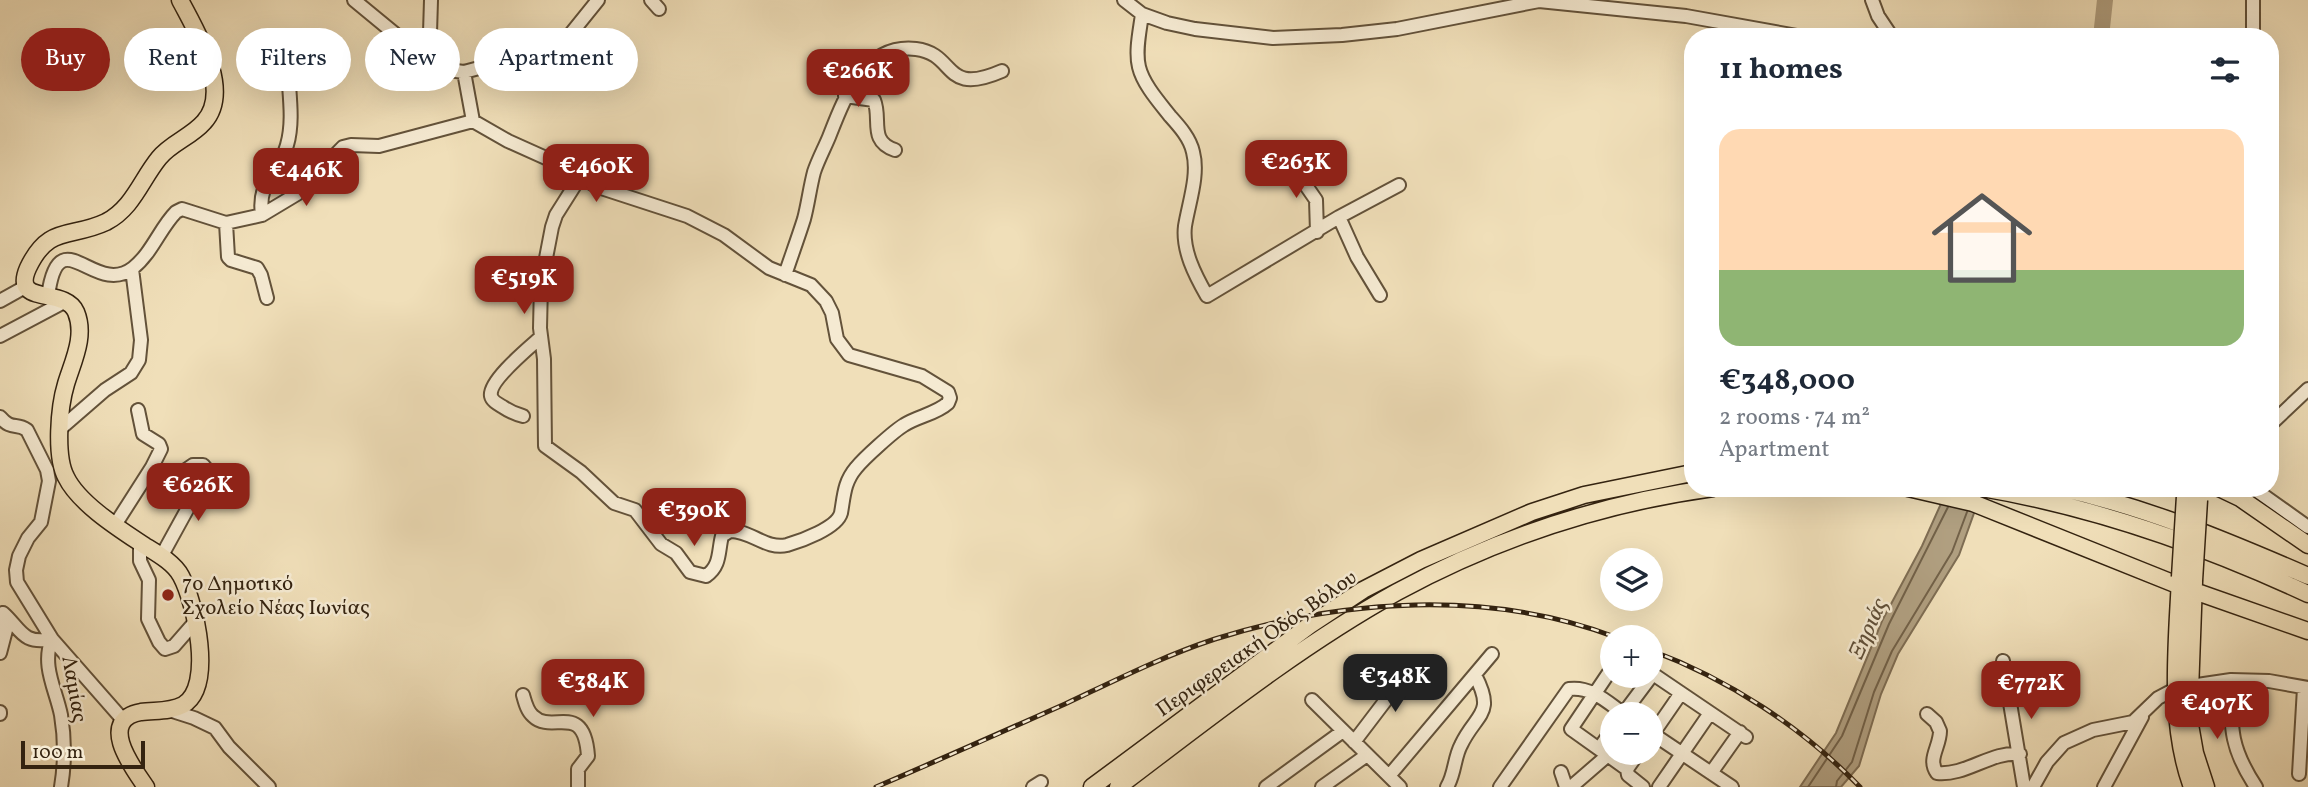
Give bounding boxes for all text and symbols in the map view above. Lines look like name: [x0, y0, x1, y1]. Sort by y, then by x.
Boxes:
chip: Buy: [21, 28, 110, 91]
chip: Rent: [124, 28, 222, 91]
chip: Filters: [236, 28, 351, 91]
chip: New: [365, 28, 460, 91]
chip: Apartment: [474, 28, 638, 91]
text: 11 homes: [1719, 49, 1843, 91]
pin: €266K: [809, 50, 907, 109]
icon: filters: [2206, 51, 2244, 89]
text: €266K: [823, 56, 893, 88]
pin: €263K: [1247, 140, 1345, 200]
pin: €460K: [547, 144, 645, 204]
text: €263K: [1261, 147, 1331, 179]
pin: €446K: [257, 148, 355, 208]
text: €460K: [559, 151, 633, 183]
text: €446K: [269, 155, 343, 187]
icon: home: [1919, 175, 2045, 301]
pin: €519K: [475, 256, 573, 316]
text: €519K: [491, 263, 557, 295]
text: €348,000: [1719, 360, 1855, 402]
text: 2 rooms · 74 m²: [1719, 402, 1870, 434]
text: Apartment: [1719, 434, 1830, 466]
pin: €626K: [149, 463, 247, 523]
text: €626K: [163, 470, 233, 502]
pin: €390K: [645, 489, 743, 548]
text: €390K: [658, 495, 730, 527]
map controls: [1600, 548, 1663, 765]
button: layers: [1600, 548, 1663, 611]
street label: Περιφερειακή Οδός Βόλου: [1151, 564, 1363, 725]
place label: 7ο Δημοτικό Σχολείο Νέας Ιωνίας: [182, 570, 370, 623]
marker: 7ο Δημοτικό Σχολείο Νέας Ιωνίας: [160, 587, 176, 603]
water label: Ξηριάς: [1841, 593, 1897, 664]
button: +: [1600, 625, 1663, 688]
street label: Λαμίας: [53, 654, 94, 725]
pin: €348K: [1346, 654, 1444, 714]
pin: €384K: [544, 660, 642, 719]
text: €348K: [1359, 661, 1431, 693]
pin: €772K: [1982, 662, 2080, 721]
text: €384K: [557, 666, 629, 698]
text: €772K: [1997, 668, 2065, 700]
pin: €407K: [2168, 682, 2266, 741]
text: €407K: [2181, 688, 2253, 720]
button: −: [1600, 702, 1663, 765]
scale bar: [21, 738, 145, 770]
text: 100 m: [32, 740, 83, 766]

